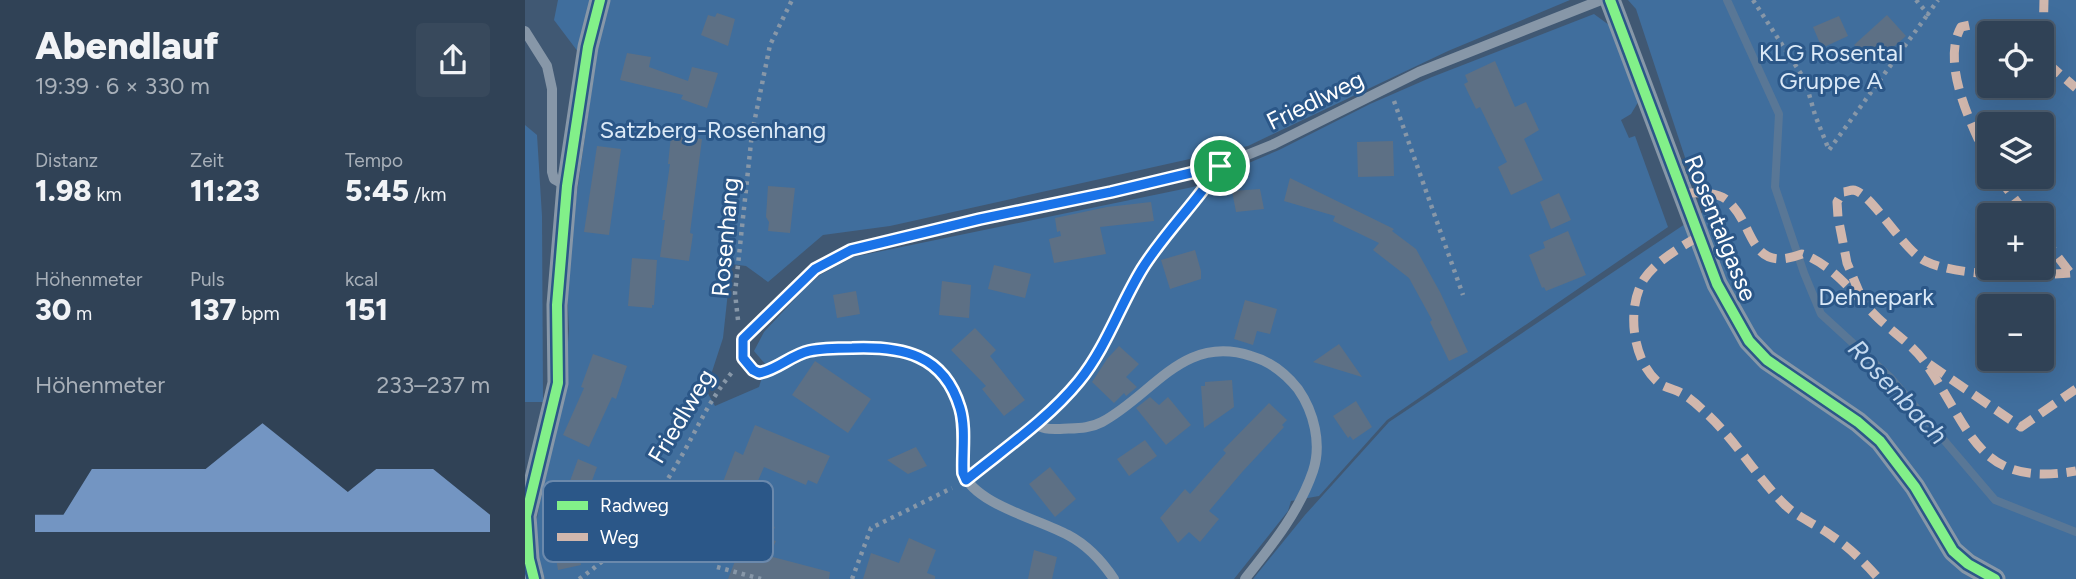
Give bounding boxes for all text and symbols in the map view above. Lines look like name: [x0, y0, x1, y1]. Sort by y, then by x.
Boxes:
map controls: [1977, 21, 2054, 371]
button: locate: [1977, 21, 2054, 98]
text: Abendlauf: [35, 23, 219, 69]
button: share: [416, 23, 490, 97]
park label: KLG Rosental Gruppe A: [1759, 38, 1903, 95]
street label: Friedlweg: [1262, 64, 1368, 136]
text: 19:39 · 6 × 330 m: [35, 72, 210, 100]
button: layers: [1977, 112, 2054, 189]
park label: Satzberg-Rosenhang: [600, 115, 826, 144]
pin: [1190, 136, 1250, 196]
icon: arrive: [1201, 147, 1239, 185]
text: Distanz: [35, 149, 98, 172]
text: Zeit: [190, 149, 224, 172]
text: Tempo: [345, 149, 403, 172]
street label: Rosentalgasse: [1679, 151, 1763, 305]
text: 1.98: [35, 172, 92, 209]
text: 11:23: [190, 172, 260, 209]
text: 5:45: [345, 172, 409, 209]
street label: Rosenhang: [705, 176, 745, 298]
text: km: [92, 183, 122, 206]
text: /km: [409, 183, 446, 206]
button: +: [1977, 203, 2054, 280]
text: Höhenmeter: [35, 268, 142, 291]
text: Puls: [190, 268, 225, 291]
text: kcal: [345, 268, 378, 291]
park label: Dehnepark: [1818, 282, 1934, 311]
text: 30: [35, 291, 71, 328]
text: 137: [190, 291, 237, 328]
text: 151: [345, 291, 388, 328]
button: −: [1977, 294, 2054, 371]
text: m: [71, 302, 92, 325]
text: bpm: [237, 302, 280, 325]
water label: Rosenbach: [1841, 333, 1955, 451]
street label: Friedlweg: [642, 364, 720, 468]
text: Höhenmeter: [35, 371, 165, 399]
text: 233–237 m: [376, 371, 490, 399]
legend: [543, 481, 773, 562]
text: Radweg: [600, 494, 669, 517]
text: Weg: [600, 526, 639, 549]

